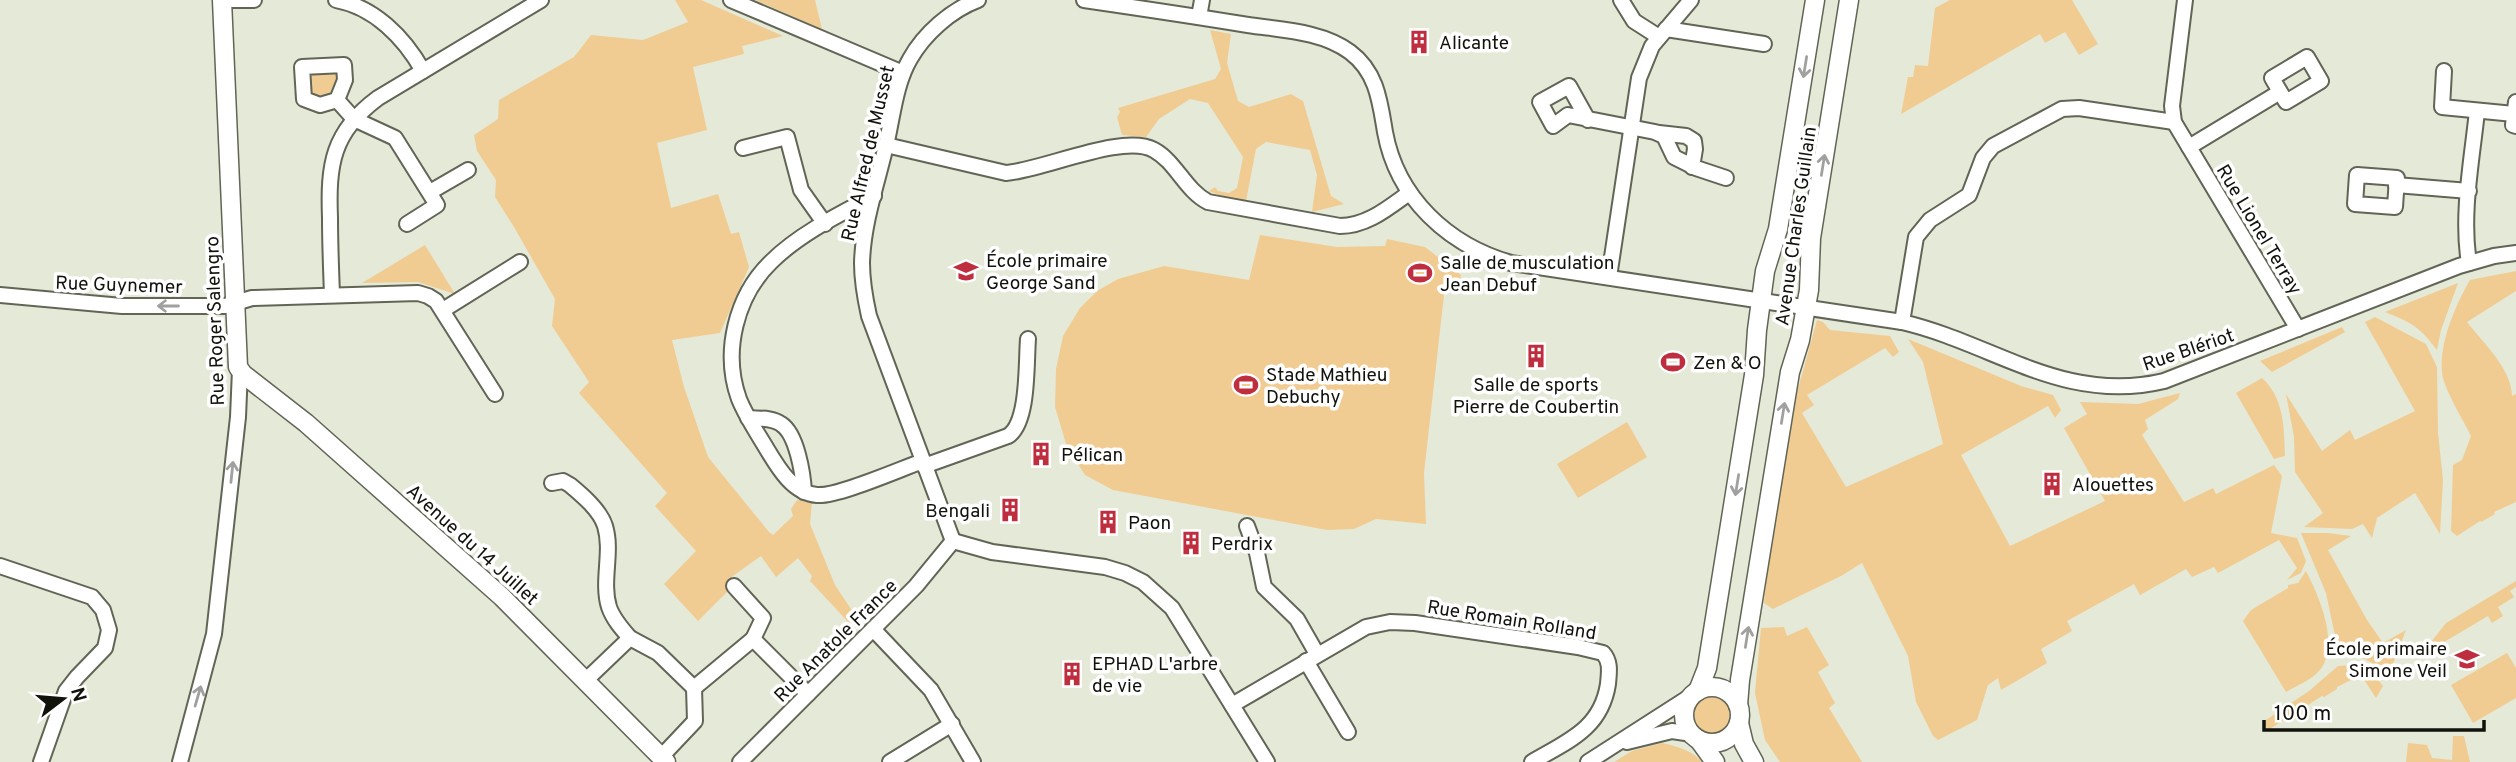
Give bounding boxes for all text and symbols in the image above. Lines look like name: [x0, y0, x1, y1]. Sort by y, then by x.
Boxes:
building icon: Alicante: [1405, 28, 1433, 56]
place label: Alicante: [1439, 32, 1509, 56]
one-way arrow: [1798, 56, 1811, 78]
street label: Rue Alfred de Musset: [837, 63, 901, 244]
street label: Avenue Charles Guillain: [1771, 125, 1823, 328]
one-way arrow: [1817, 154, 1830, 177]
street label: Rue Lionel Terray: [2210, 161, 2307, 299]
street label: Rue Roger Salengro: [201, 236, 231, 406]
place label: École primaire George Sand: [986, 249, 1108, 296]
place label: Salle de musculation Jean Debuf: [1440, 252, 1614, 298]
school or university icon: École primaire George Sand: [952, 257, 980, 285]
sports icon: Salle de musculation Jean Debuf: [1406, 259, 1434, 287]
street label: Rue Guynemer: [55, 272, 184, 300]
one-way arrow: [157, 299, 180, 313]
street label: Rue Blériot: [2140, 324, 2237, 378]
building icon: Salle de sports Pierre de Coubertin: [1522, 342, 1550, 370]
sports icon: Zen & O: [1659, 348, 1687, 376]
place label: Zen & O: [1693, 352, 1762, 376]
place label: Stade Mathieu Debuchy: [1266, 364, 1388, 410]
sports icon: Stade Mathieu Debuchy: [1232, 371, 1260, 399]
place label: Salle de sports Pierre de Coubertin: [1453, 374, 1619, 420]
one-way arrow: [1777, 402, 1790, 424]
building icon: Pélican: [1027, 440, 1055, 468]
place label: Pélican: [1061, 444, 1123, 468]
one-way arrow: [225, 461, 238, 484]
building icon: Alouettes: [2038, 470, 2066, 498]
one-way arrow: [1730, 473, 1743, 495]
place label: Alouettes: [2072, 474, 2154, 498]
street label: Avenue du 14 Juillet: [401, 480, 543, 611]
building icon: Bengali: [996, 496, 1024, 524]
place label: Bengali: [925, 500, 990, 524]
building icon: Paon: [1094, 508, 1122, 536]
place label: Paon: [1128, 512, 1171, 536]
building icon: Perdrix: [1177, 529, 1205, 557]
place label: Perdrix: [1211, 533, 1273, 557]
street label: Rue Anatole France: [770, 575, 903, 708]
street label: Rue Romain Rolland: [1425, 596, 1598, 646]
one-way arrow: [1741, 626, 1754, 649]
place label: École primaire Simone Veil: [2325, 637, 2447, 684]
school or university icon: École primaire Simone Veil: [2453, 645, 2481, 673]
place label: EPHAD L'arbre de vie: [1092, 653, 1218, 699]
building icon: EPHAD L'arbre de vie: [1058, 660, 1086, 688]
north arrow: [28, 664, 98, 734]
text: N: [64, 685, 91, 705]
one-way arrow: [192, 685, 205, 708]
scale bar: [2264, 688, 2484, 732]
text: 100 m: [2274, 701, 2331, 728]

